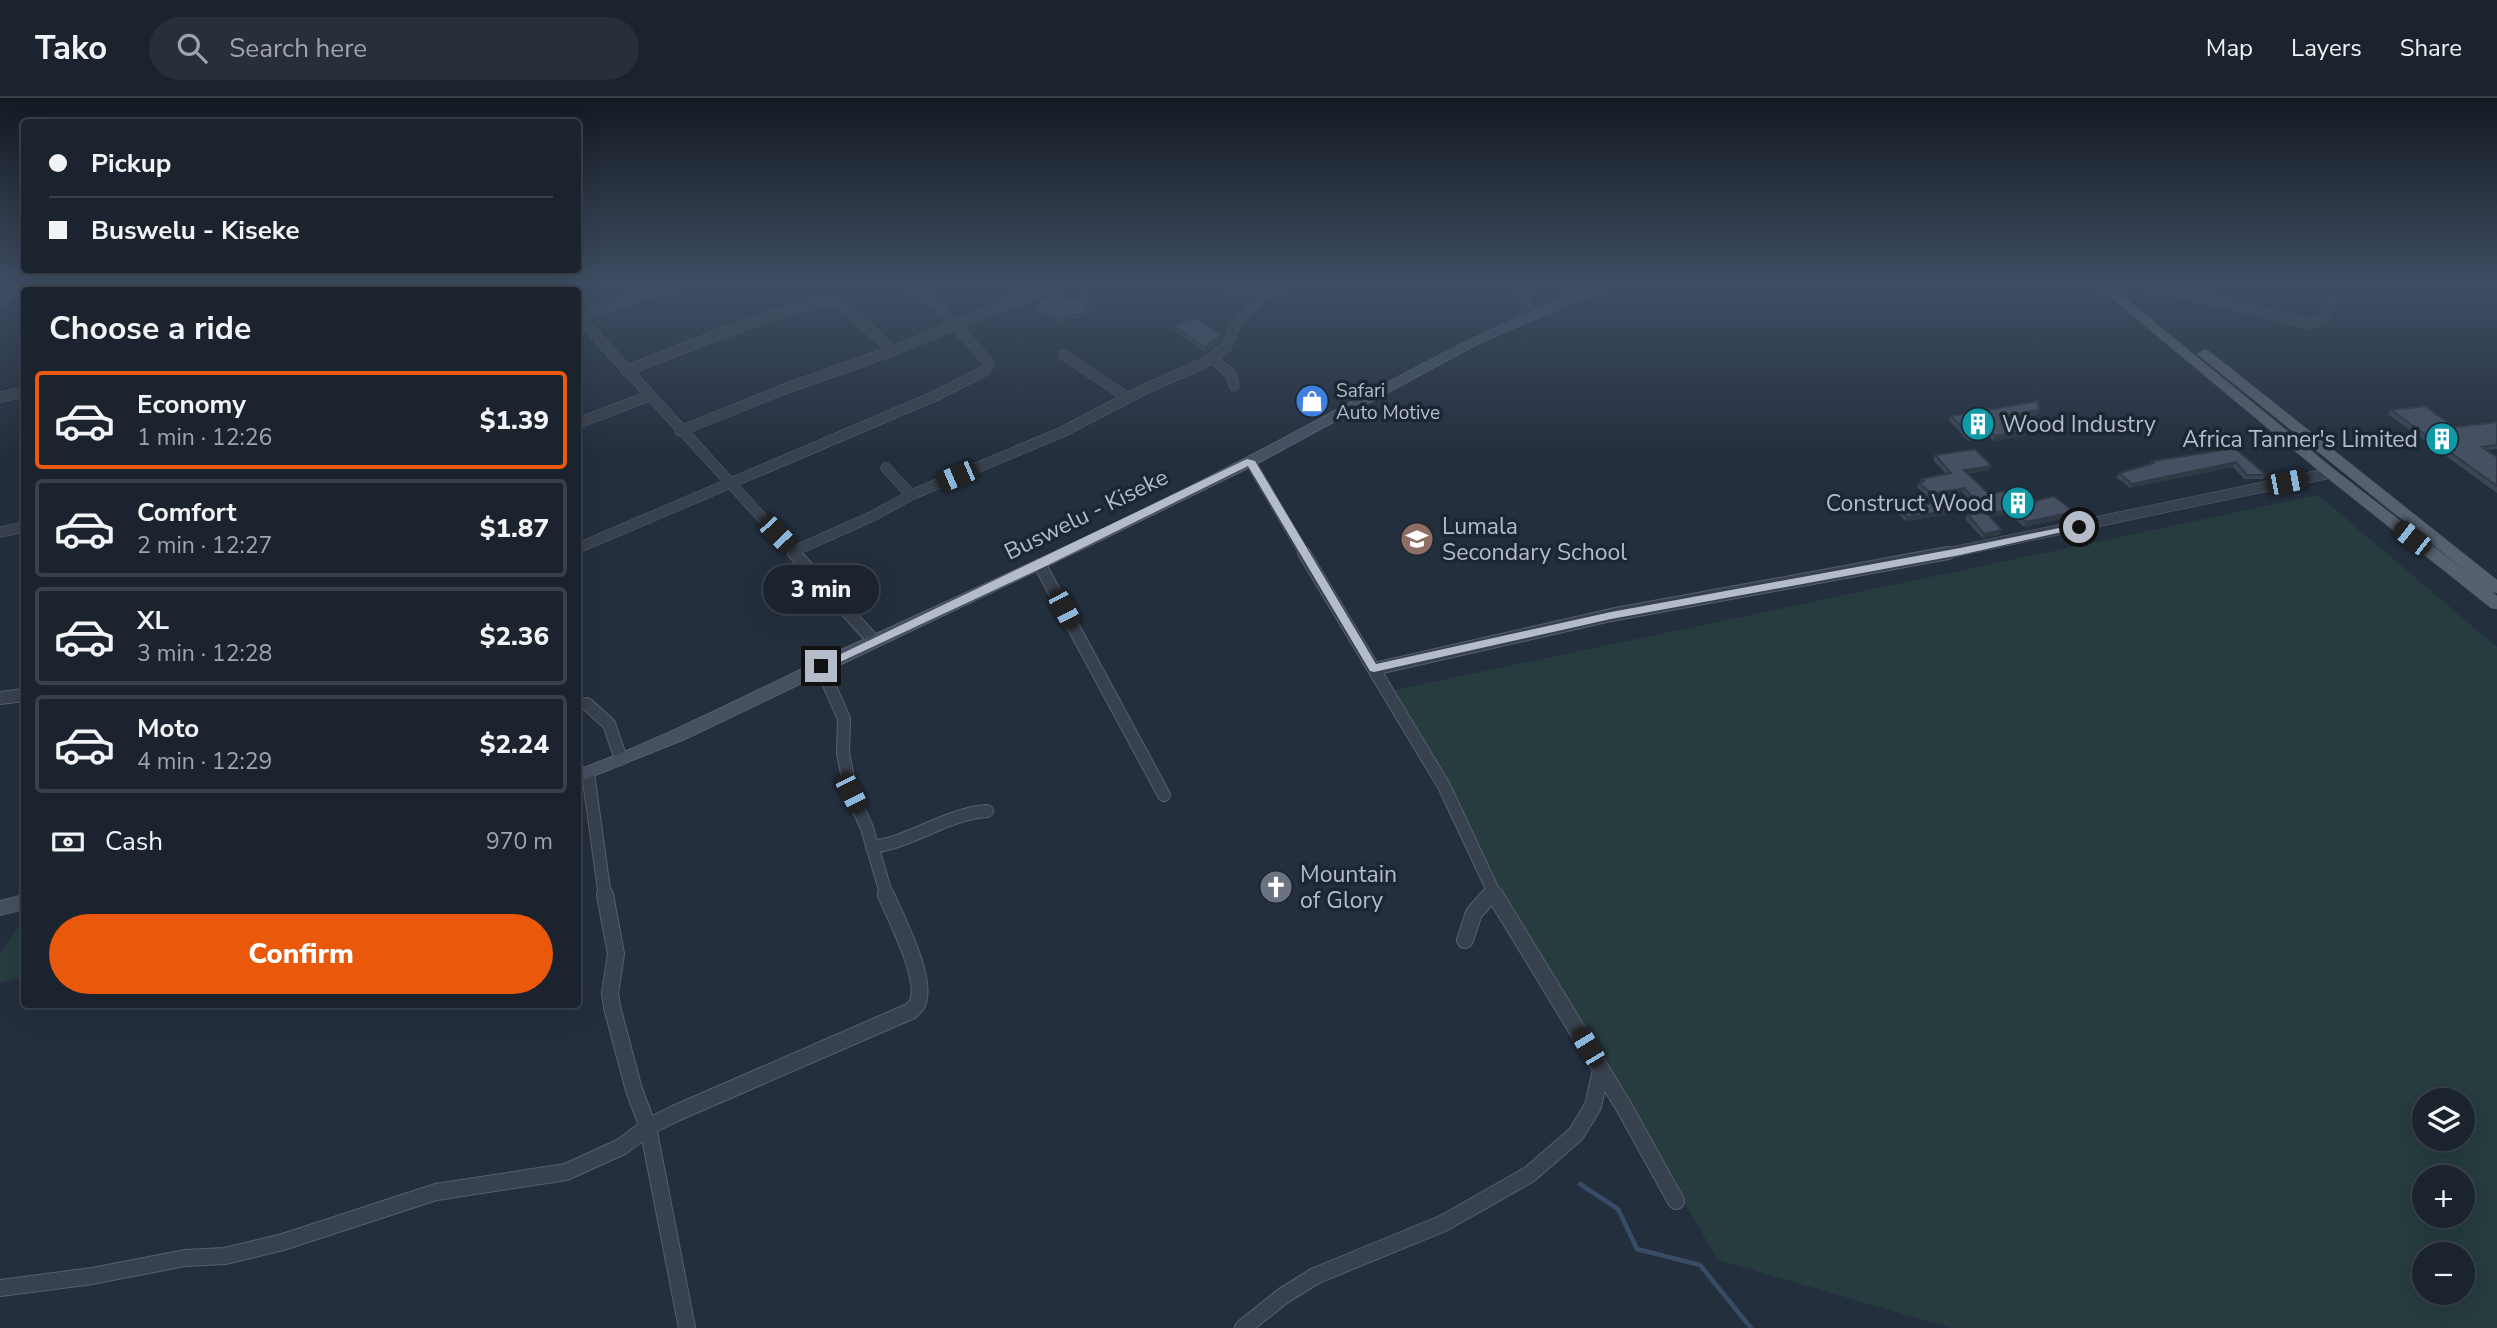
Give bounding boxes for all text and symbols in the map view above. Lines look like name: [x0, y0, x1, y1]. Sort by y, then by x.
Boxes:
search box: [149, 17, 639, 80]
text: Tako: [35, 26, 107, 71]
icon: search: [173, 29, 211, 67]
text: Search here: [229, 31, 367, 66]
text: Map: [2206, 32, 2253, 64]
text: Layers: [2291, 32, 2362, 64]
text: Share: [2400, 32, 2462, 64]
text: Pickup: [91, 146, 171, 181]
text: Buswelu - Kiseke: [91, 213, 300, 248]
text: Choose a ride: [49, 307, 251, 350]
place label: Safari Auto Motive: [1336, 378, 1440, 426]
shop icon: Safari Auto Motive: [1293, 382, 1331, 420]
text: Economy: [137, 387, 246, 422]
icon: car: [53, 389, 116, 452]
text: $1.39: [480, 403, 549, 438]
building icon: Wood Industry: [1959, 405, 1997, 443]
place label: Wood Industry: [2002, 409, 2156, 440]
building icon: Africa Tanner's Limited: [2423, 420, 2461, 458]
text: 1 min · 12:26: [137, 422, 272, 453]
place label: Africa Tanner's Limited: [2182, 424, 2418, 455]
car: [934, 458, 981, 494]
street label: Buswelu - Kiseke: [999, 461, 1173, 567]
car: [2265, 468, 2310, 496]
building icon: Construct Wood: [1999, 484, 2037, 522]
place label: Construct Wood: [1826, 488, 1994, 519]
text: Comfort: [137, 495, 237, 530]
icon: car: [53, 497, 116, 560]
text: $1.87: [480, 511, 549, 546]
place label: Lumala Secondary School: [1442, 511, 1627, 568]
route start: [2063, 511, 2095, 543]
car: [755, 512, 800, 556]
car: [2389, 517, 2436, 559]
school or university icon: Lumala Secondary School: [1398, 520, 1436, 558]
text: 2 min · 12:27: [137, 530, 272, 561]
callout: 3 min: [763, 564, 879, 614]
text: 3 min: [791, 574, 851, 605]
car: [1045, 586, 1084, 632]
text: XL: [137, 603, 169, 638]
icon: car: [53, 605, 116, 668]
text: $2.36: [480, 619, 549, 654]
text: 3 min · 12:28: [137, 638, 272, 669]
route end: [805, 650, 837, 682]
text: Moto: [137, 711, 199, 746]
icon: car: [53, 713, 116, 776]
text: $2.24: [480, 727, 549, 762]
text: 4 min · 12:29: [137, 746, 272, 777]
car: [833, 770, 870, 816]
icon: cash: [49, 823, 87, 861]
text: Cash: [105, 824, 163, 859]
text: 970 m: [486, 826, 553, 857]
place label: Mountain of Glory: [1300, 859, 1397, 916]
church icon: Mountain of Glory: [1257, 868, 1295, 906]
button: Confirm: [49, 914, 553, 994]
car: [1569, 1024, 1608, 1070]
map controls: [2412, 1088, 2475, 1305]
button: layers: [2412, 1088, 2475, 1151]
button: +: [2412, 1165, 2475, 1228]
button: −: [2412, 1242, 2475, 1305]

